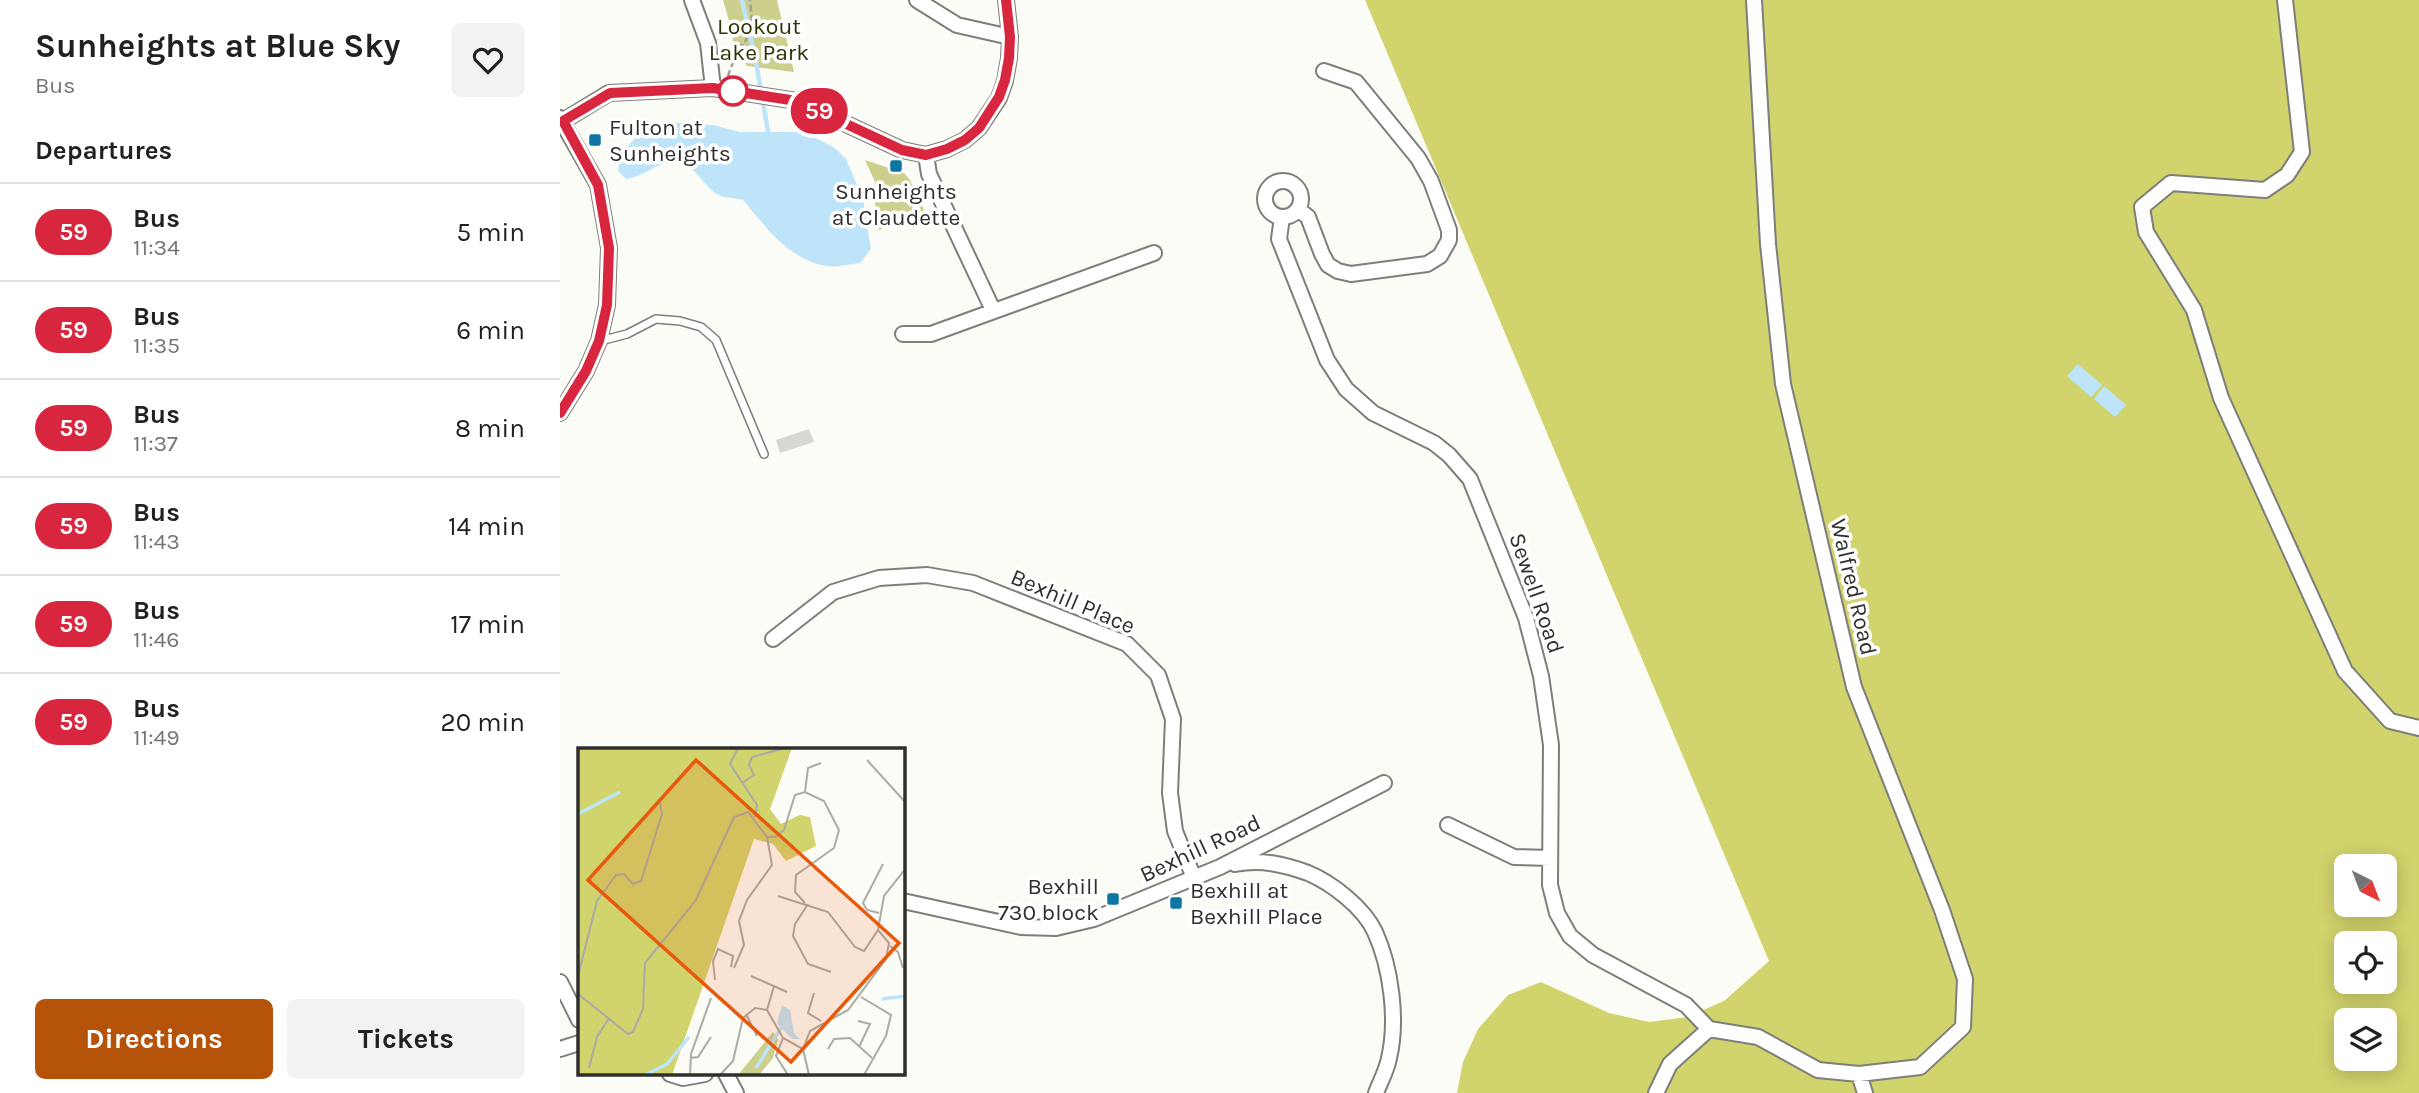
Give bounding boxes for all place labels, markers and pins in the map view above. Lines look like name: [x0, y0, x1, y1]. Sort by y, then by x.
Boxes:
unlabelled marker: [718, 76, 748, 106]
place label: Fulton at Sunheights: [609, 114, 731, 167]
marker: Fulton at Sunheights: [587, 132, 603, 148]
marker: Sunheights at Claudette: [888, 158, 904, 174]
place label: Sunheights at Claudette: [832, 178, 960, 231]
place label: Bexhill 730 block: [998, 873, 1099, 926]
place label: Bexhill at Bexhill Place: [1190, 877, 1322, 930]
marker: Bexhill 730 block: [1105, 891, 1121, 907]
marker: Bexhill at Bexhill Place: [1168, 895, 1184, 911]

